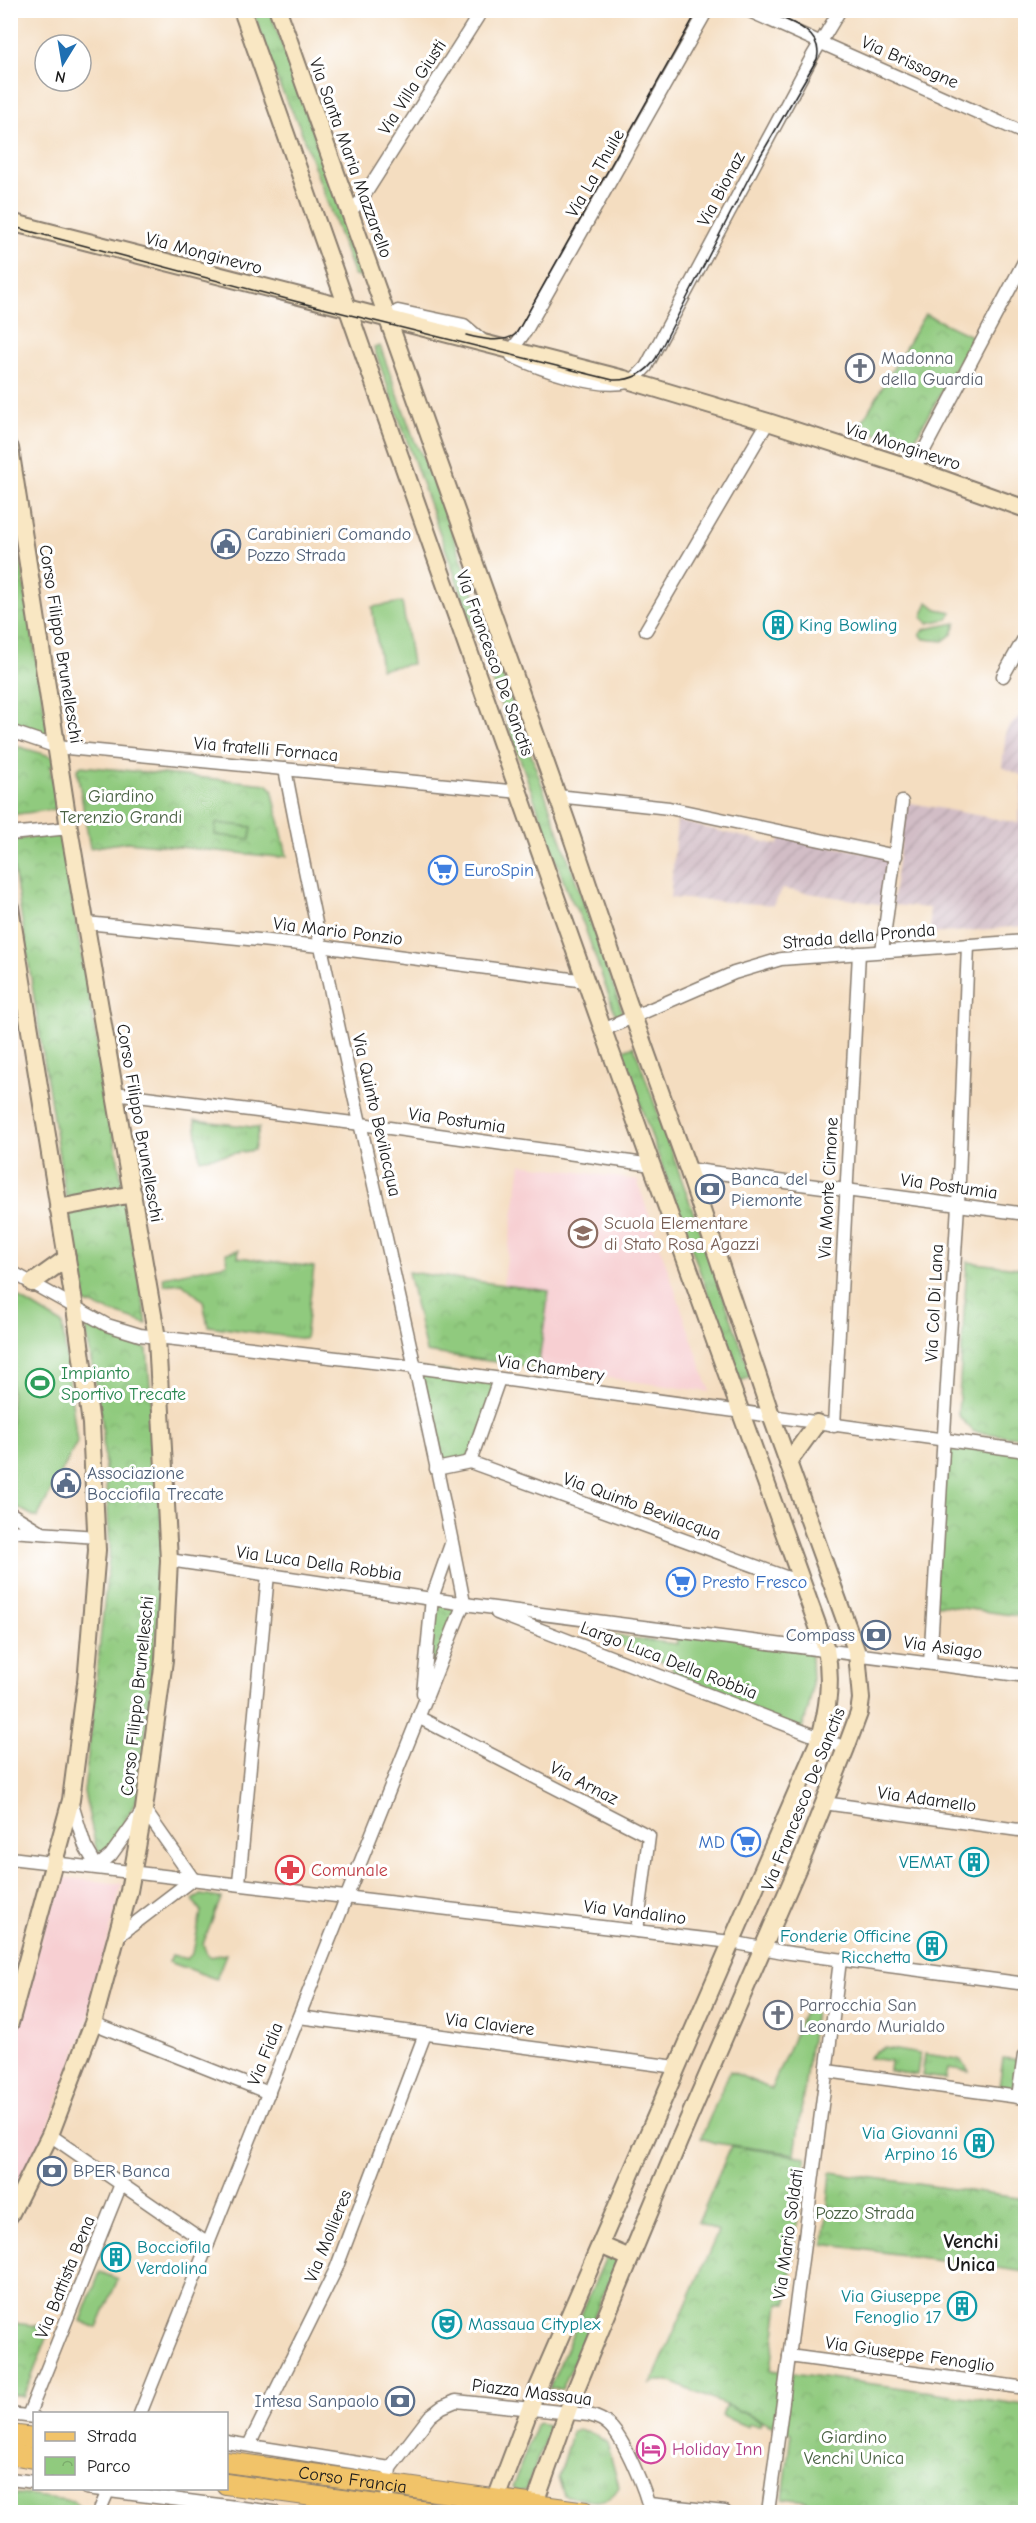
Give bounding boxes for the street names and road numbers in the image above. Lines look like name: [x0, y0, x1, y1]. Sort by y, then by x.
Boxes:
street label: Via Brissogne: [858, 32, 962, 93]
street label: Via Villa Giusti: [374, 36, 451, 139]
street label: Via Santa Maria Mazzarello: [305, 55, 397, 261]
street label: Via La Thuile: [562, 125, 629, 221]
street label: Via Bionaz: [693, 148, 750, 230]
street label: Via Monginevro: [143, 228, 265, 279]
street label: Via Monginevro: [843, 418, 963, 475]
street label: Corso Filippo Brunelleschi: [34, 543, 87, 745]
street label: Via Francesco De Sanctis: [451, 568, 538, 759]
street label: Via fratelli Fornaca: [193, 733, 339, 766]
street label: Via Mario Ponzio: [272, 913, 404, 950]
street label: Strada della Pronda: [782, 919, 936, 954]
street label: Corso Filippo Brunelleschi: [112, 1022, 167, 1224]
street label: Via Quinto Bevilacqua: [348, 1032, 405, 1199]
street label: Via Postumia: [407, 1103, 507, 1138]
street label: Via Monte Cimone: [814, 1117, 843, 1259]
street label: Via Postumia: [899, 1169, 999, 1204]
street label: Via Col Di Lana: [921, 1243, 948, 1363]
street label: Via Chambery: [496, 1351, 607, 1387]
street label: Via Quinto Bevilacqua: [560, 1468, 724, 1545]
street label: Via Luca Della Robbia: [235, 1541, 403, 1586]
street label: Corso Filippo Brunelleschi: [117, 1595, 158, 1797]
street label: Largo Luca Della Robbia: [577, 1617, 760, 1704]
street label: Via Asiago: [902, 1632, 984, 1663]
street label: Via Francesco De Sanctis: [757, 1705, 850, 1894]
street label: Via Arnaz: [546, 1757, 622, 1810]
street label: Via Adamello: [876, 1782, 978, 1817]
street label: Via Vandalino: [582, 1896, 687, 1929]
street label: Via Claviere: [444, 2009, 536, 2040]
street label: Via Fidia: [243, 2019, 288, 2089]
street label: Via Mario Soldati: [769, 2167, 808, 2301]
street label: Via Mollieres: [300, 2187, 357, 2286]
street label: Via Battista Bena: [31, 2213, 100, 2342]
street label: Via Giuseppe Fenoglio: [824, 2332, 996, 2377]
street label: Piazza Massaua: [471, 2375, 593, 2410]
street label: Corso Francia: [297, 2462, 408, 2498]

